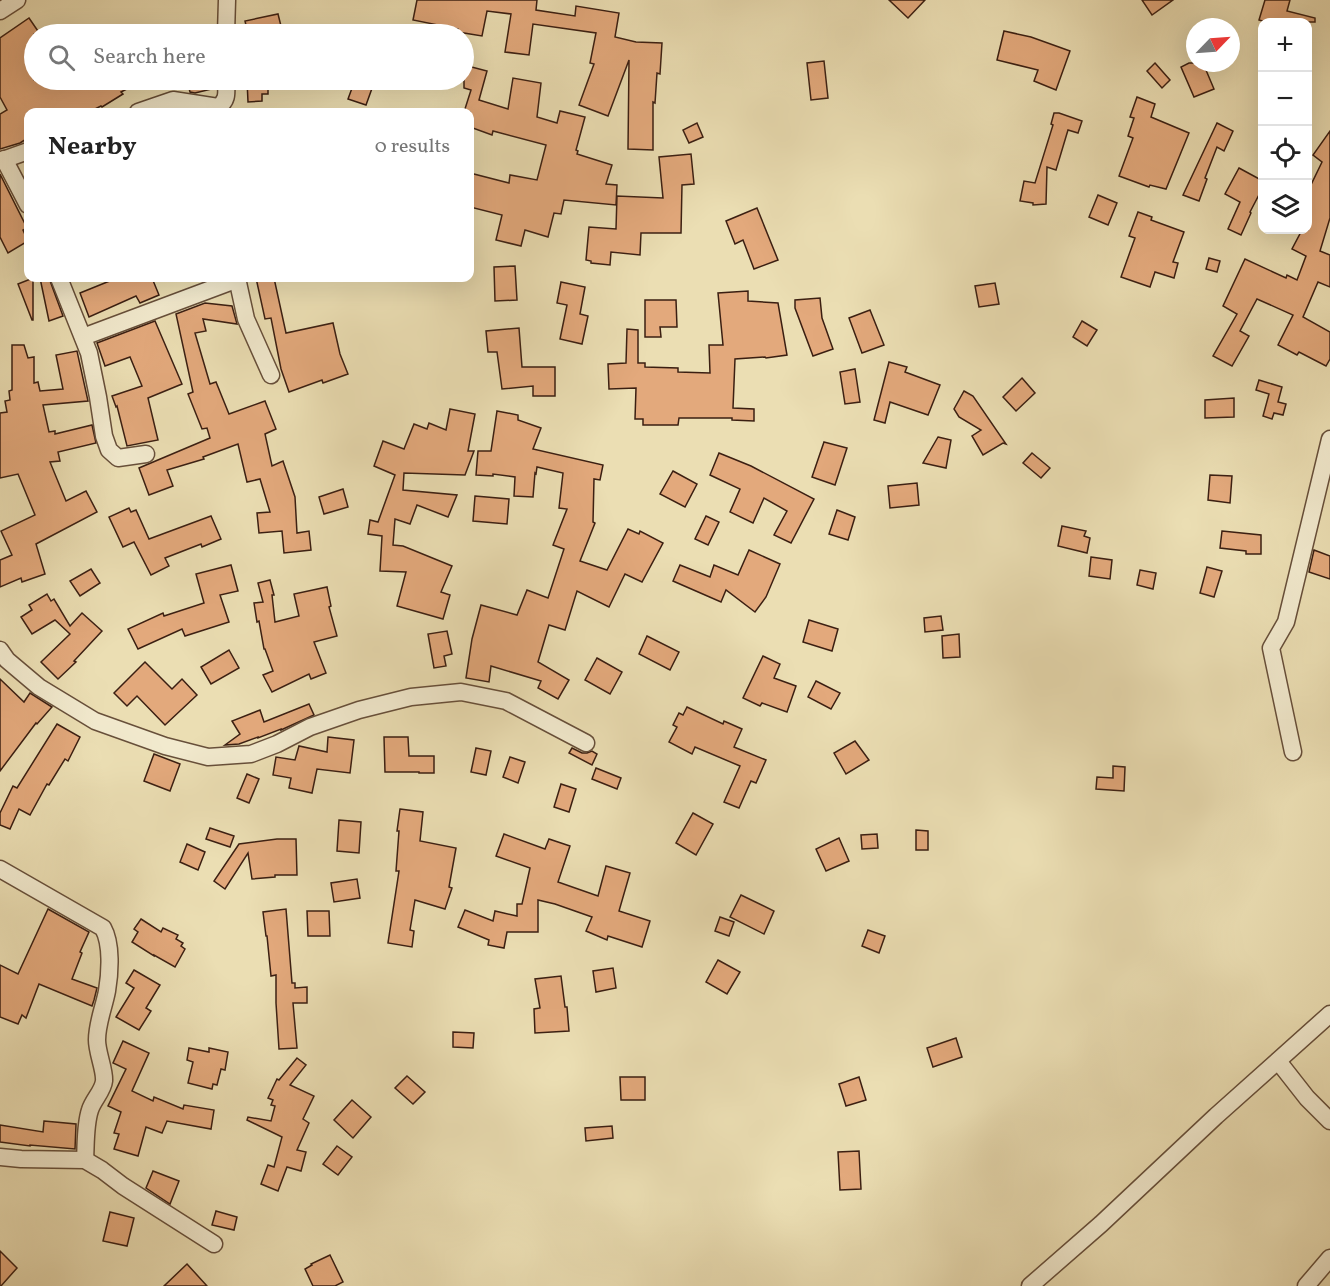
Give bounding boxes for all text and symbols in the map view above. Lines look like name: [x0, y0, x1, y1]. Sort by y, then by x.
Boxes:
north arrow: [1186, 18, 1240, 72]
map controls: [1258, 18, 1312, 234]
button: +: [1258, 18, 1312, 72]
search box: [24, 24, 474, 90]
icon: search: [45, 41, 78, 74]
text: Search here: [93, 42, 206, 73]
button: −: [1258, 72, 1312, 126]
button: locate: [1258, 126, 1312, 180]
text: Nearby: [48, 129, 137, 165]
text: 0 results: [375, 133, 450, 161]
button: layers: [1258, 180, 1312, 234]

